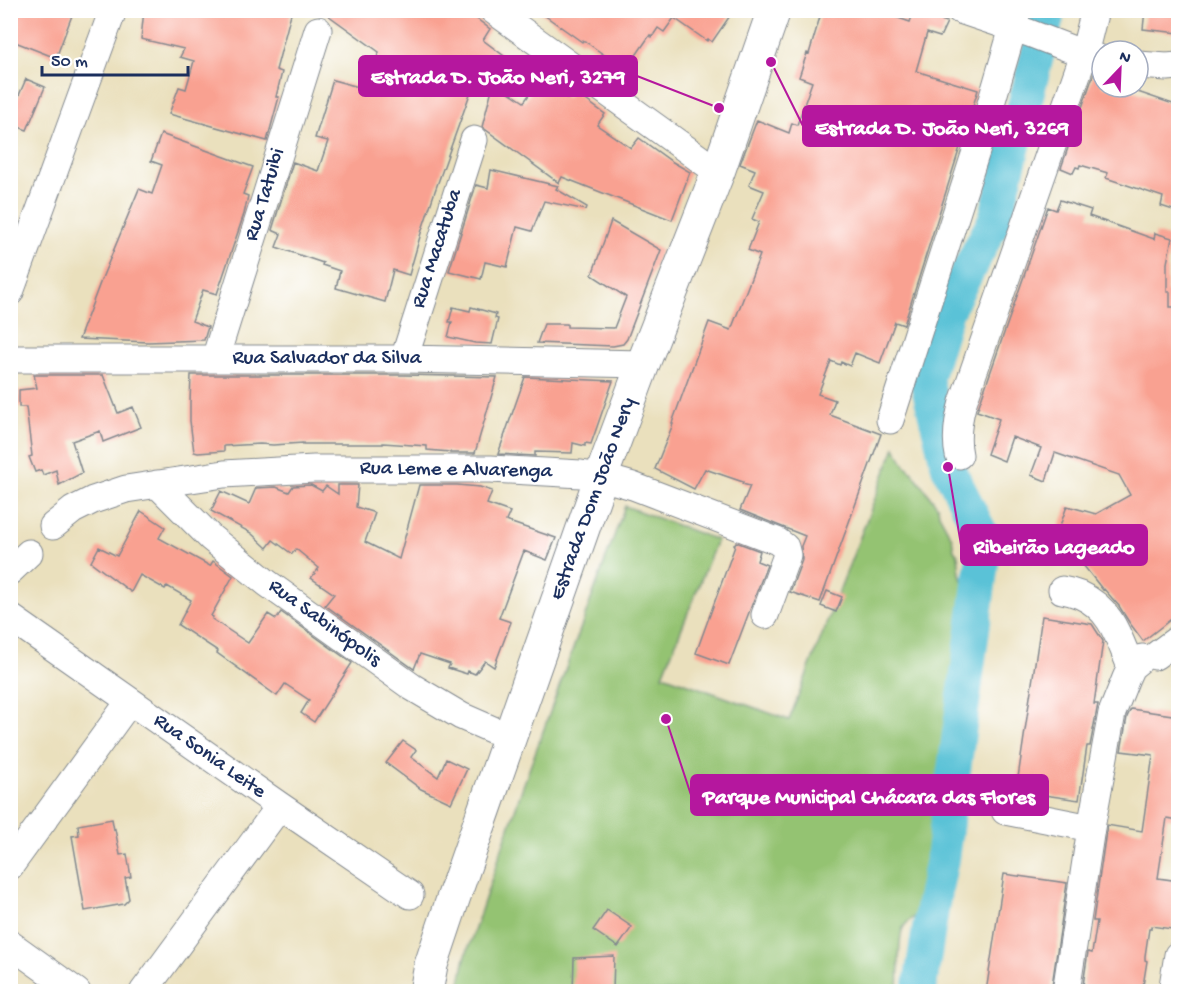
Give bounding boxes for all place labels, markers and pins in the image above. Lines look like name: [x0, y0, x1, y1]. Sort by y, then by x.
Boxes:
callout: Estrada D. João Neri, 3279: [359, 56, 637, 96]
callout: Estrada D. João Neri, 3269: [803, 106, 1081, 146]
callout: Ribeirão Lageado: [961, 525, 1147, 565]
callout: Parque Municipal Chácara das Flores: [691, 775, 1048, 815]

